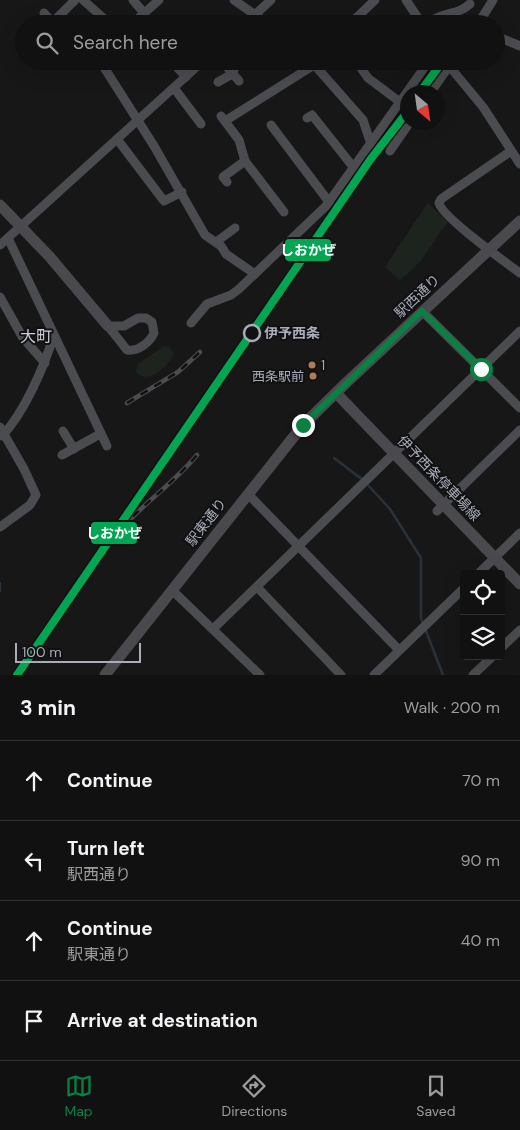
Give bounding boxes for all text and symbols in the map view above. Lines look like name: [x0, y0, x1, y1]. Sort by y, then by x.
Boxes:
search box: [15, 15, 505, 70]
icon: search: [33, 29, 61, 57]
text: Search here: [73, 30, 178, 55]
north arrow: [400, 85, 445, 130]
line badge: しおかぜ: [284, 238, 332, 262]
text: しおかぜ: [280, 241, 336, 259]
street label: 駅西通り: [390, 270, 444, 322]
marker: 伊予西条: [243, 324, 261, 342]
place label: 伊予西条: [264, 324, 320, 342]
district label: 大町: [20, 326, 52, 347]
place label: 1: [321, 357, 325, 374]
route start: [470, 358, 493, 381]
marker: 1: [307, 360, 317, 370]
place label: 西条駅前: [252, 368, 304, 385]
marker: 西条駅前: [308, 371, 318, 381]
route end: [292, 414, 315, 437]
street label: 伊予西条停車場線: [394, 431, 484, 525]
street label: 駅東通り: [182, 494, 230, 550]
line badge: しおかぜ: [90, 521, 138, 545]
text: しおかぜ: [86, 524, 142, 542]
map controls: [460, 570, 505, 660]
button: locate: [460, 570, 505, 615]
button: layers: [460, 615, 505, 660]
scale bar: [15, 640, 141, 663]
text: 100 m: [22, 643, 62, 661]
text: 3 min: [20, 694, 76, 722]
text: Walk · 200 m: [404, 697, 500, 718]
icon: ahead: [20, 767, 48, 795]
text: Continue: [67, 768, 153, 793]
text: 70 m: [462, 770, 500, 791]
text: Turn left: [67, 836, 145, 861]
icon: left: [20, 847, 48, 875]
text: 90 m: [460, 850, 500, 871]
text: 駅西通り: [67, 864, 131, 885]
text: Continue: [67, 916, 153, 941]
icon: ahead: [20, 927, 48, 955]
text: 40 m: [461, 930, 500, 951]
text: 駅東通り: [67, 944, 131, 965]
icon: arrive: [20, 1007, 48, 1035]
text: Arrive at destination: [67, 1008, 258, 1033]
tab: Map: [64, 1072, 93, 1120]
tab: Directions: [222, 1072, 287, 1120]
tab: Saved: [416, 1072, 456, 1120]

